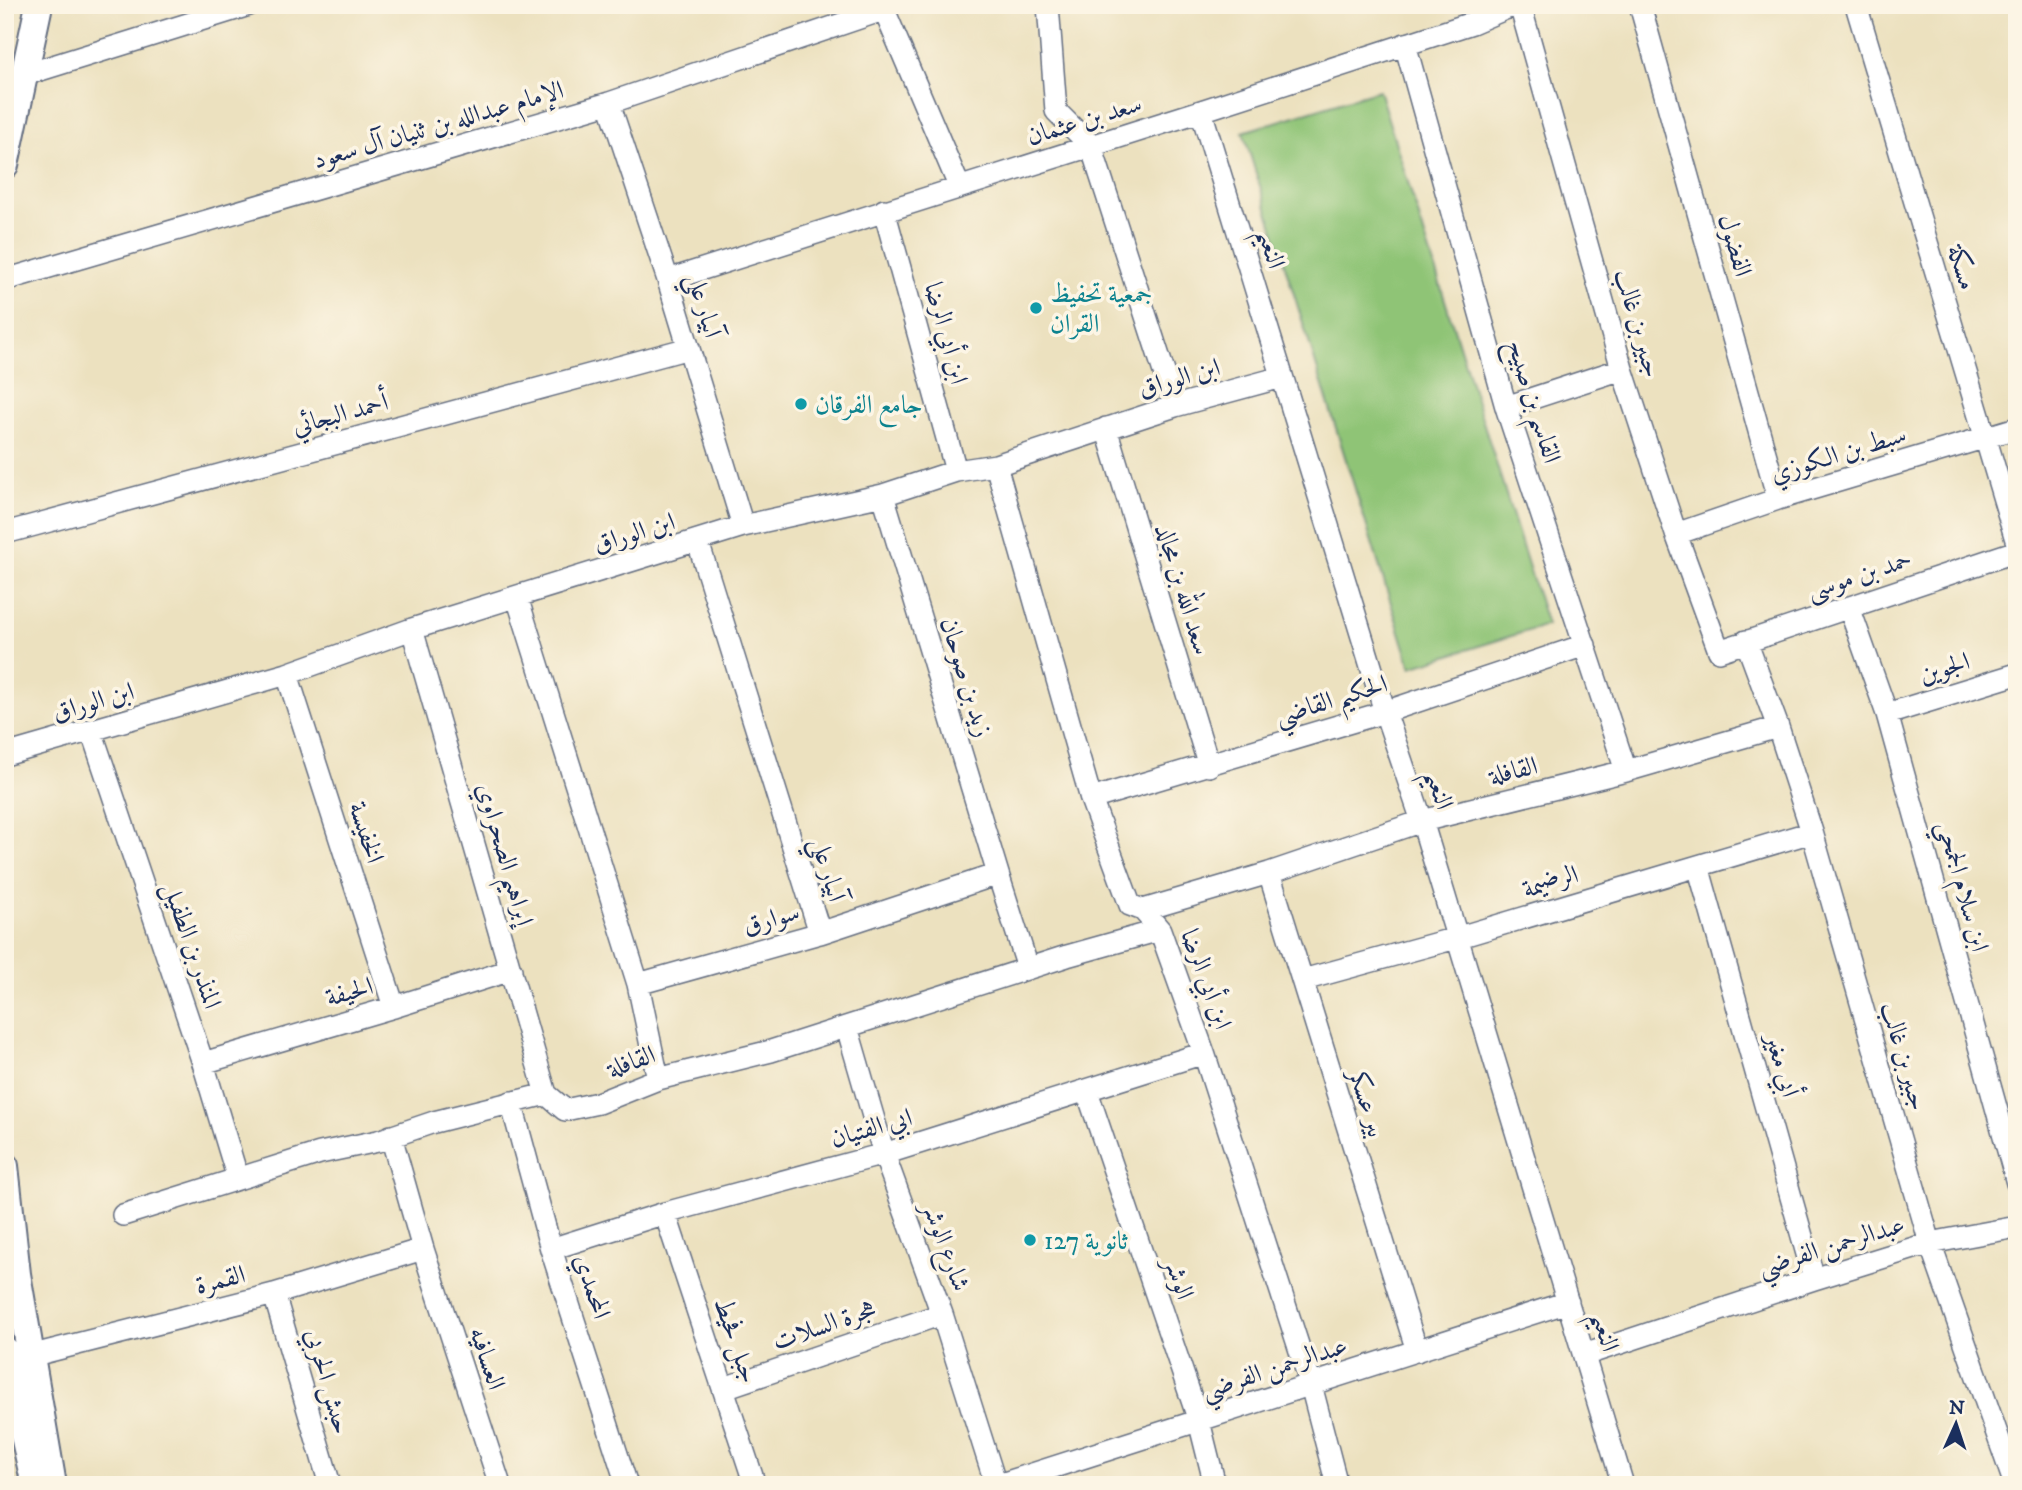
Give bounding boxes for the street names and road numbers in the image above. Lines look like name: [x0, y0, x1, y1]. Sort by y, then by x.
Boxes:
street label: الإمام عبدالله بن ثنيان آل سعود: [309, 74, 569, 182]
street label: سعد بن عثمان: [1023, 87, 1146, 154]
street label: الفضول: [1710, 210, 1759, 280]
street label: النعيم: [1241, 224, 1292, 275]
street label: مسكة: [1939, 239, 1984, 294]
street label: جبير بن غالب: [1606, 265, 1669, 382]
street label: آبيار علي: [671, 269, 730, 346]
street label: ابن أبي الرضا: [912, 278, 977, 389]
street label: القاسم بن صبيح: [1491, 336, 1568, 470]
street label: ابن الوراق: [1135, 351, 1224, 406]
street label: أحمد البجائي: [288, 384, 393, 447]
street label: سبط بن الكوزي: [1766, 418, 1911, 494]
street label: ابن الوراق: [590, 505, 679, 561]
street label: سعد الله بن مجالد: [1147, 518, 1223, 659]
street label: حمد بن موسى: [1803, 543, 1917, 609]
street label: زيد بن صوحان: [932, 613, 999, 741]
street label: الجوين: [1915, 645, 1974, 692]
street label: الحكيم القاضي: [1271, 668, 1394, 741]
street label: ابن الوراق: [49, 675, 138, 730]
street label: القافلة: [1484, 750, 1541, 794]
street label: النعيم: [1409, 765, 1461, 816]
street label: إبراهيم الصحراوي: [461, 779, 541, 934]
street label: الخفيسة: [340, 797, 391, 867]
street label: ابن سلام الجمحي: [1922, 817, 1996, 957]
street label: آبيار علي: [795, 833, 854, 910]
street label: الرضيمة: [1518, 858, 1583, 907]
street label: المنذر بن الطفيل: [155, 878, 229, 1013]
street label: سوارق: [739, 896, 804, 943]
street label: ابن أبي الرضا: [1168, 924, 1241, 1036]
street label: الحيفة: [322, 970, 377, 1015]
street label: جبير بن غالب: [1872, 998, 1935, 1115]
street label: أبي مغير: [1752, 1026, 1808, 1102]
street label: القافلة: [601, 1039, 660, 1087]
street label: بير عسكر: [1340, 1063, 1392, 1141]
street label: ابي الفتيان: [827, 1101, 917, 1160]
street label: شارع الوشر: [909, 1194, 977, 1297]
street label: عبدالرحمن الفرضي: [1754, 1208, 1911, 1290]
street label: المحمدي: [563, 1250, 618, 1324]
street label: الوشر: [1155, 1250, 1201, 1304]
street label: القمرة: [192, 1258, 249, 1303]
street label: هجرة السلات: [768, 1292, 881, 1359]
street label: جبل فحيط: [706, 1293, 766, 1388]
street label: النعيم: [1575, 1307, 1626, 1358]
street label: العسافيه: [461, 1323, 512, 1394]
street label: حبش الحربي: [293, 1325, 358, 1439]
street label: عبدالرحمن الفرضي: [1197, 1329, 1354, 1413]

